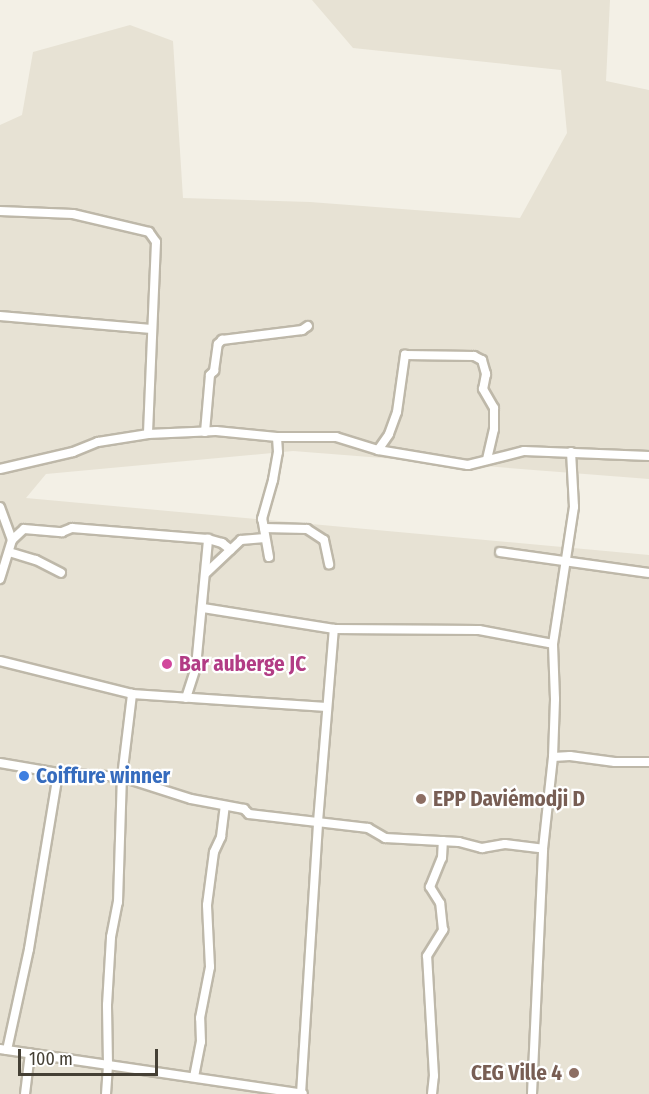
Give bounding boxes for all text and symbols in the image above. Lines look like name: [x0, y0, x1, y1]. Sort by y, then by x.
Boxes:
place label: Bar auberge JC: [179, 651, 306, 677]
marker: Bar auberge JC: [160, 657, 174, 671]
place label: Coiffure winner: [36, 763, 170, 789]
marker: Coiffure winner: [17, 769, 31, 783]
place label: EPP Daviémodji D: [433, 786, 585, 812]
marker: EPP Daviémodji D: [414, 792, 428, 806]
scale bar: [21, 1037, 160, 1075]
text: 100 m: [29, 1048, 73, 1070]
place label: CEG Ville 4: [471, 1060, 562, 1086]
marker: CEG Ville 4: [567, 1066, 581, 1080]

